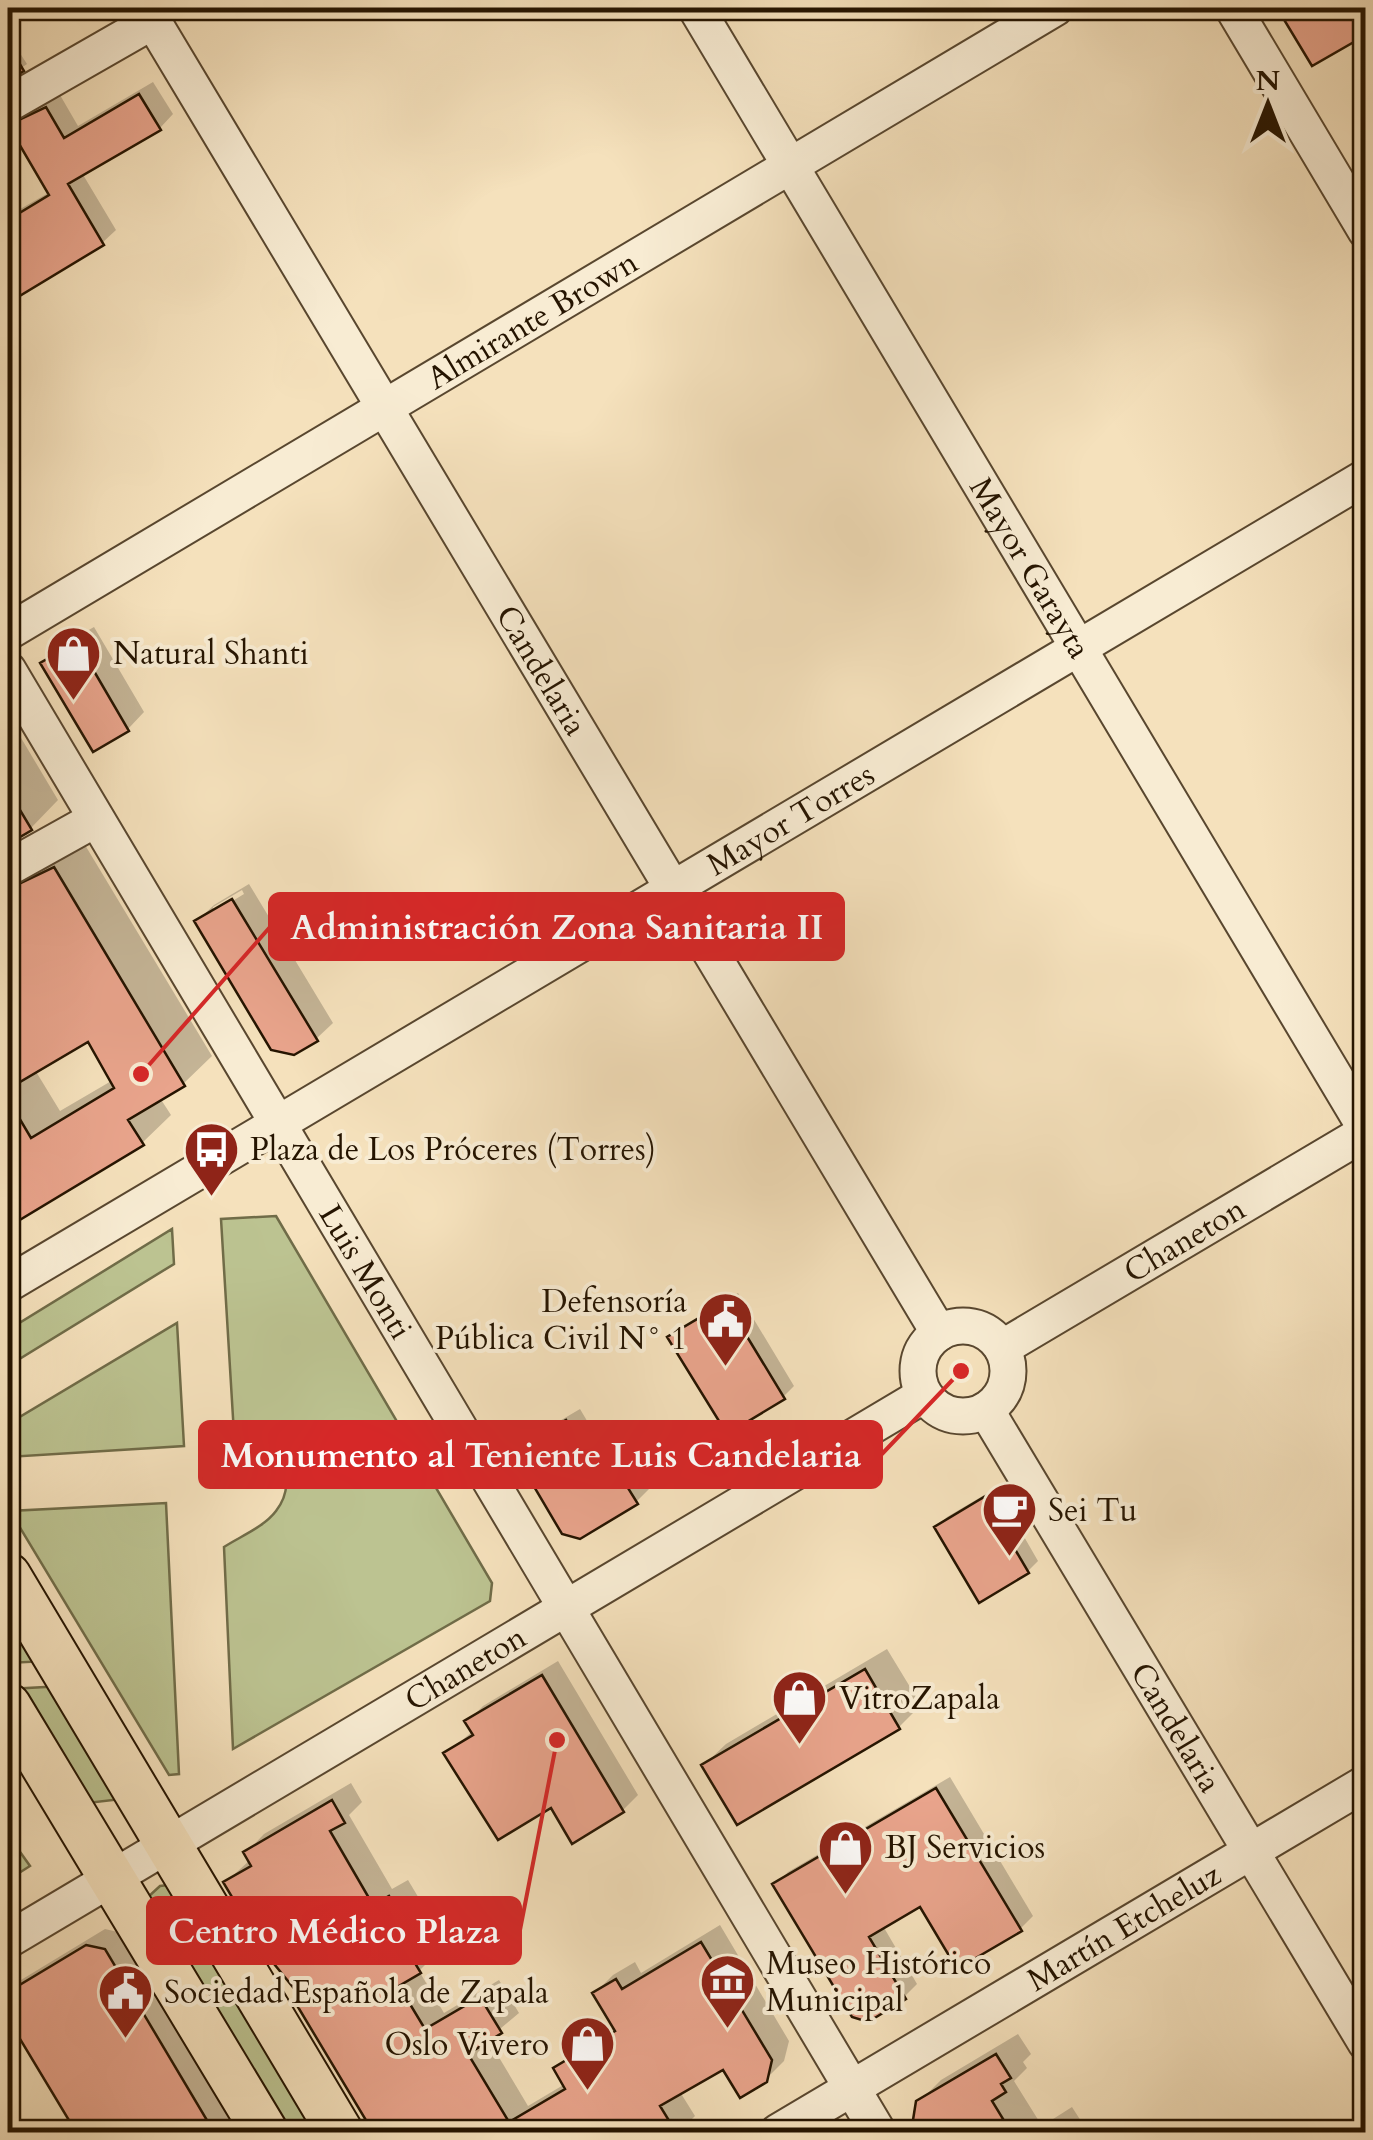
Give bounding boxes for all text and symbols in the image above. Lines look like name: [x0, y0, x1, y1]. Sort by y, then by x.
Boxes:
north arrow: [1218, 55, 1318, 155]
text: N: [1256, 62, 1280, 100]
street label: Almirante Brown: [419, 241, 646, 401]
street label: Mayor Garayta: [958, 469, 1101, 667]
street label: Candelaria: [485, 597, 597, 744]
shop icon: Natural Shanti: [44, 623, 104, 702]
place label: Natural Shanti: [113, 632, 309, 676]
street label: Mayor Torres: [699, 753, 883, 887]
callout: Administración Zona Sanitaria II: [270, 894, 843, 959]
text: Administración Zona Sanitaria II: [290, 904, 824, 952]
bus stop icon: Plaza de Los Próceres (Torres): [181, 1119, 241, 1198]
place label: Plaza de Los Próceres (Torres): [250, 1128, 656, 1172]
street label: Chaneton: [1116, 1188, 1254, 1294]
street label: Luis Monti: [308, 1196, 422, 1348]
place label: Defensoría Pública Civil N° 1: [435, 1280, 687, 1361]
public building icon: Defensoría Pública Civil N° 1: [696, 1289, 756, 1368]
callout: Monumento al Teniente Luis Candelaria: [200, 1422, 881, 1487]
text: Monumento al Teniente Luis Candelaria: [221, 1432, 861, 1480]
cafe icon: Sei Tu: [979, 1480, 1039, 1559]
place label: Sei Tu: [1048, 1489, 1137, 1533]
street label: Chaneton: [397, 1616, 535, 1722]
street label: Candelaria: [1120, 1654, 1232, 1801]
shop icon: VitroZapala: [770, 1668, 830, 1747]
place label: VitroZapala: [839, 1677, 1000, 1721]
shop icon: BJ Servicios: [816, 1817, 876, 1896]
place label: BJ Servicios: [885, 1826, 1045, 1870]
street label: Martín Etcheluz: [1019, 1853, 1229, 2002]
callout: Centro Médico Plaza: [148, 1898, 520, 1963]
text: Centro Médico Plaza: [168, 1908, 500, 1956]
place label: Museo Histórico Municipal: [766, 1942, 991, 2023]
museum icon: Museo Histórico Municipal: [697, 1951, 757, 2030]
public building icon: Sociedad Española de Zapala: [95, 1962, 155, 2041]
place label: Sociedad Española de Zapala: [164, 1971, 549, 2015]
shop icon: Oslo Vivero: [558, 2014, 618, 2093]
place label: Oslo Vivero: [384, 2023, 549, 2067]

